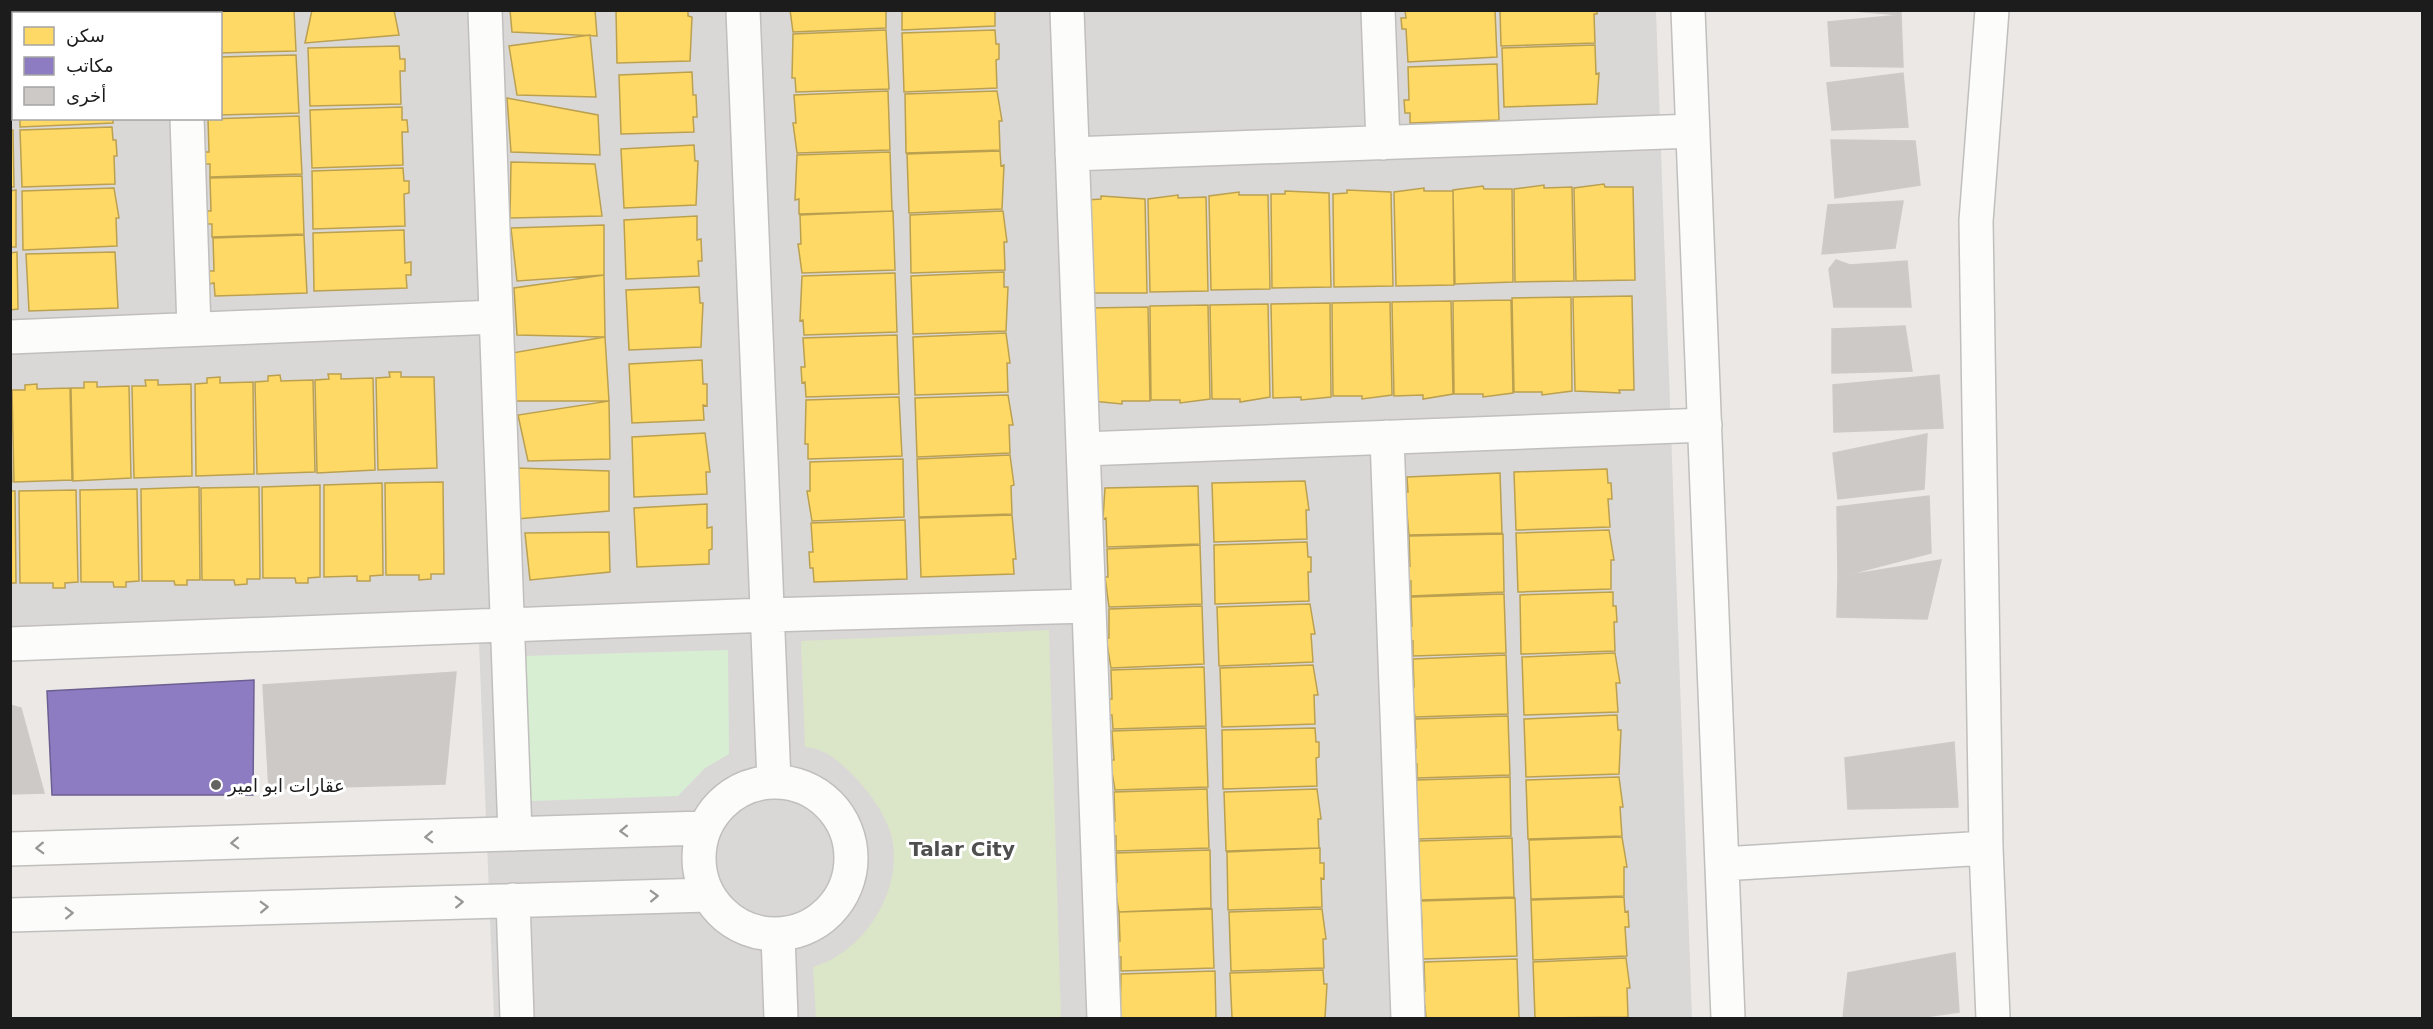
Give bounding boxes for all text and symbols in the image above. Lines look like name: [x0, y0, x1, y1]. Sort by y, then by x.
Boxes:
legend: [12, 12, 222, 120]
text: سكن: [66, 25, 105, 47]
text: مكاتب: [66, 55, 114, 76]
text: أخرى: [66, 84, 106, 107]
place label: عقارات ابو امير: [227, 775, 345, 797]
marker: عقارات ابو امير: [209, 778, 223, 792]
one-way arrow: [620, 825, 629, 837]
one-way arrow: [425, 830, 434, 843]
one-way arrow: [230, 836, 239, 849]
district label: Talar City: [909, 837, 1015, 861]
one-way arrow: [35, 842, 44, 855]
one-way arrow: [649, 890, 658, 902]
one-way arrow: [454, 895, 463, 908]
one-way arrow: [259, 901, 268, 914]
one-way arrow: [64, 907, 73, 920]

